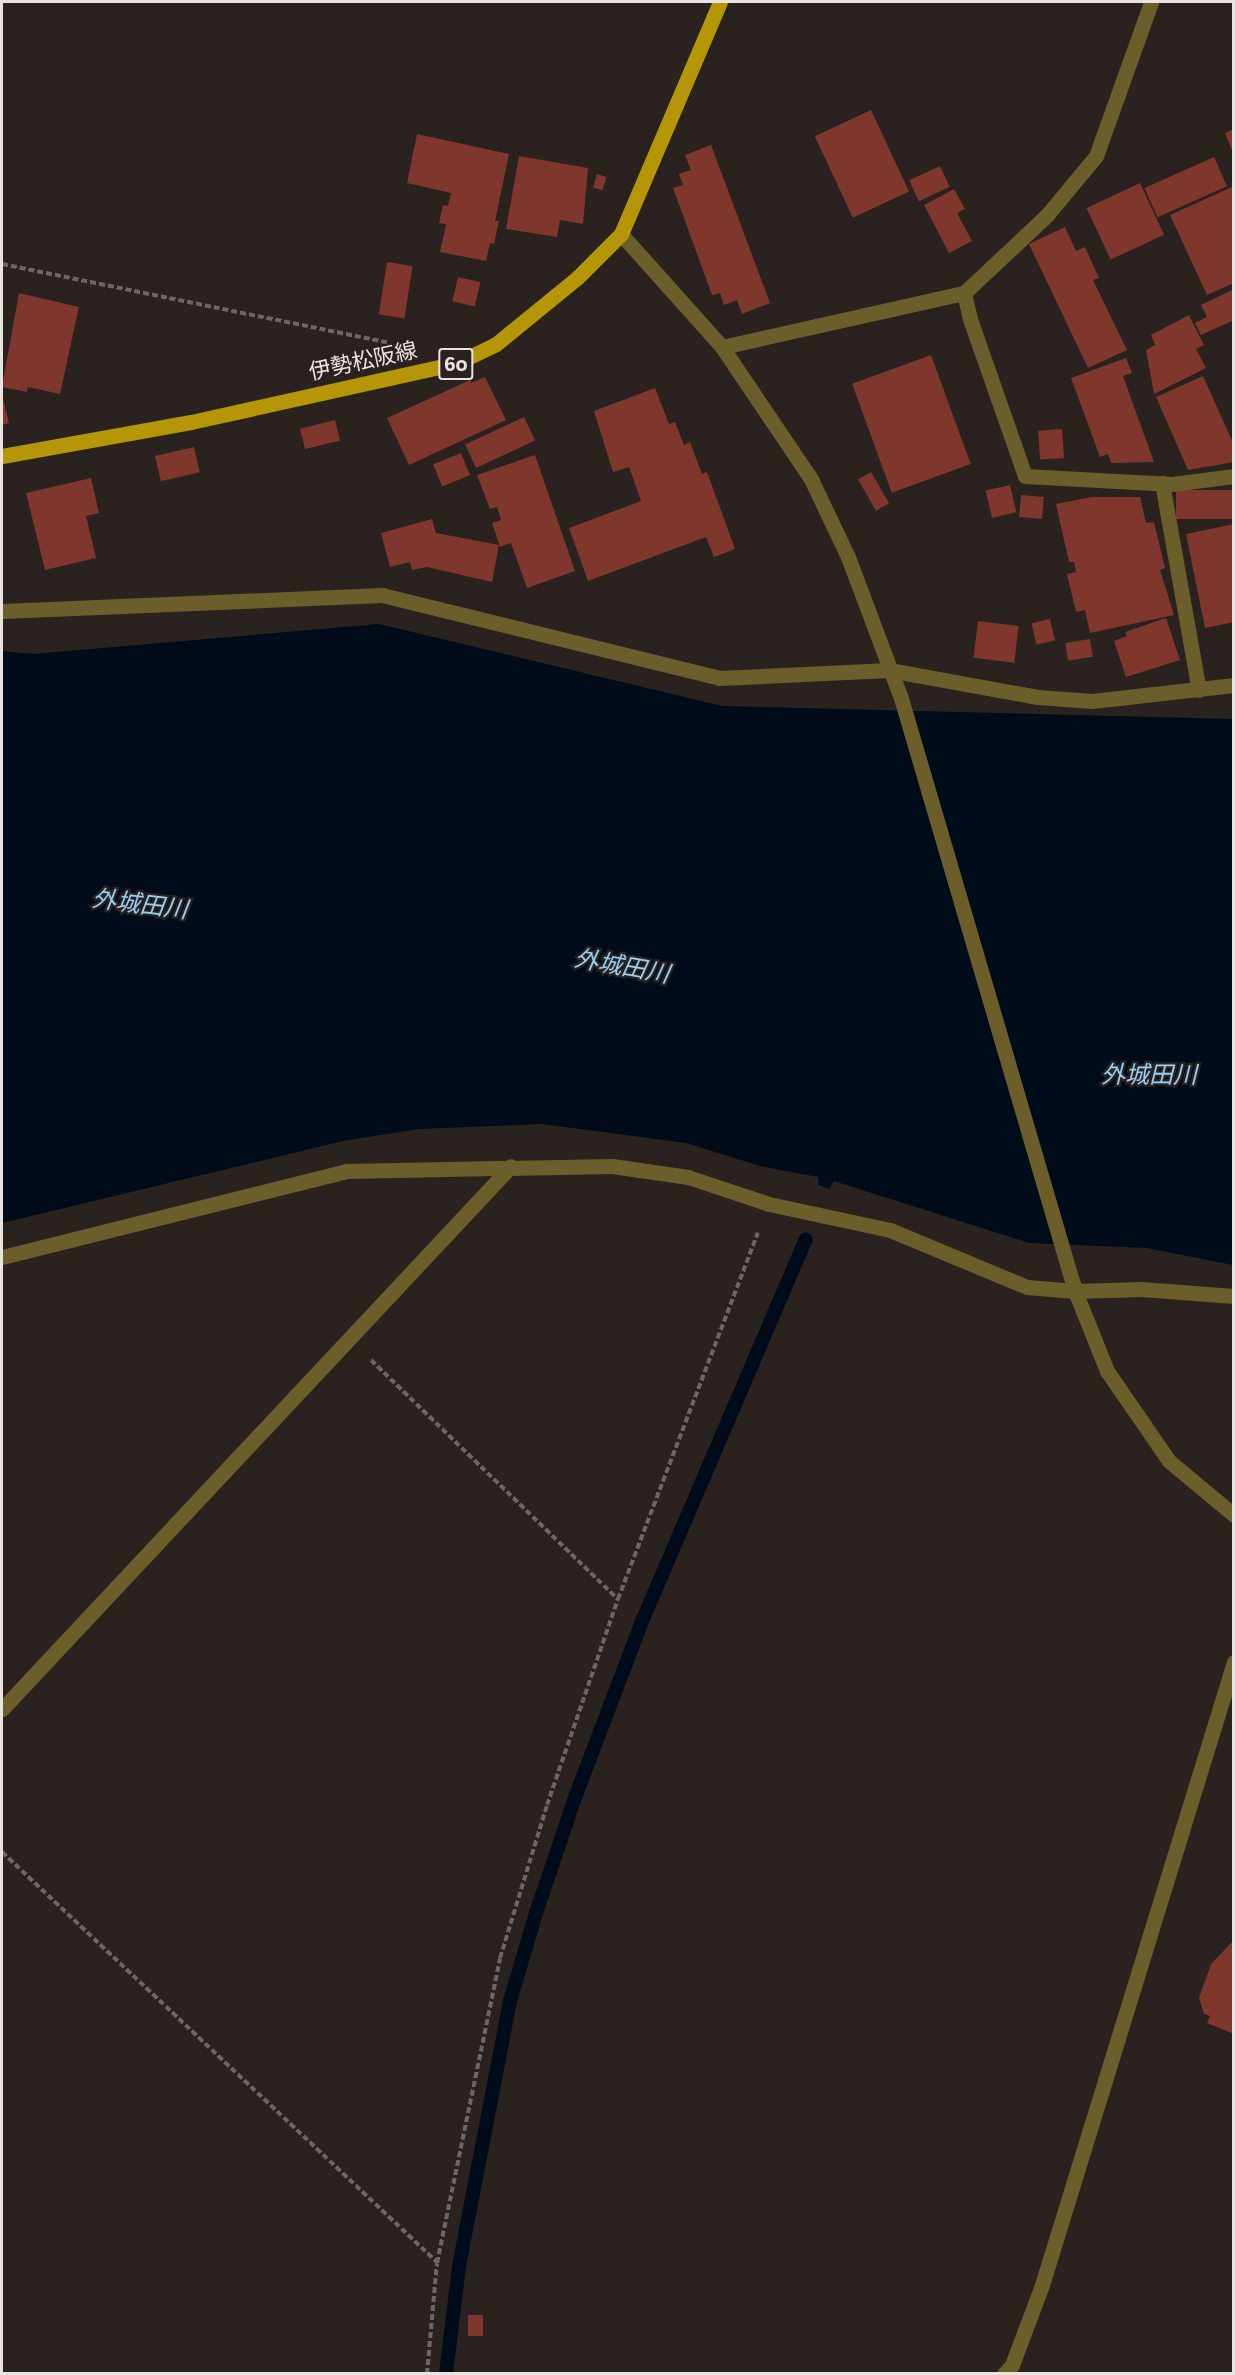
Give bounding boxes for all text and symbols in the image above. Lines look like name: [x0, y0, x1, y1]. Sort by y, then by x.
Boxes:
street label: 伊勢松阪線: [306, 337, 420, 385]
road number: 60: [438, 346, 474, 382]
water label: 外城田川: [91, 884, 189, 924]
water label: 外城田川: [572, 943, 672, 989]
water label: 外城田川: [1101, 1061, 1197, 1089]

